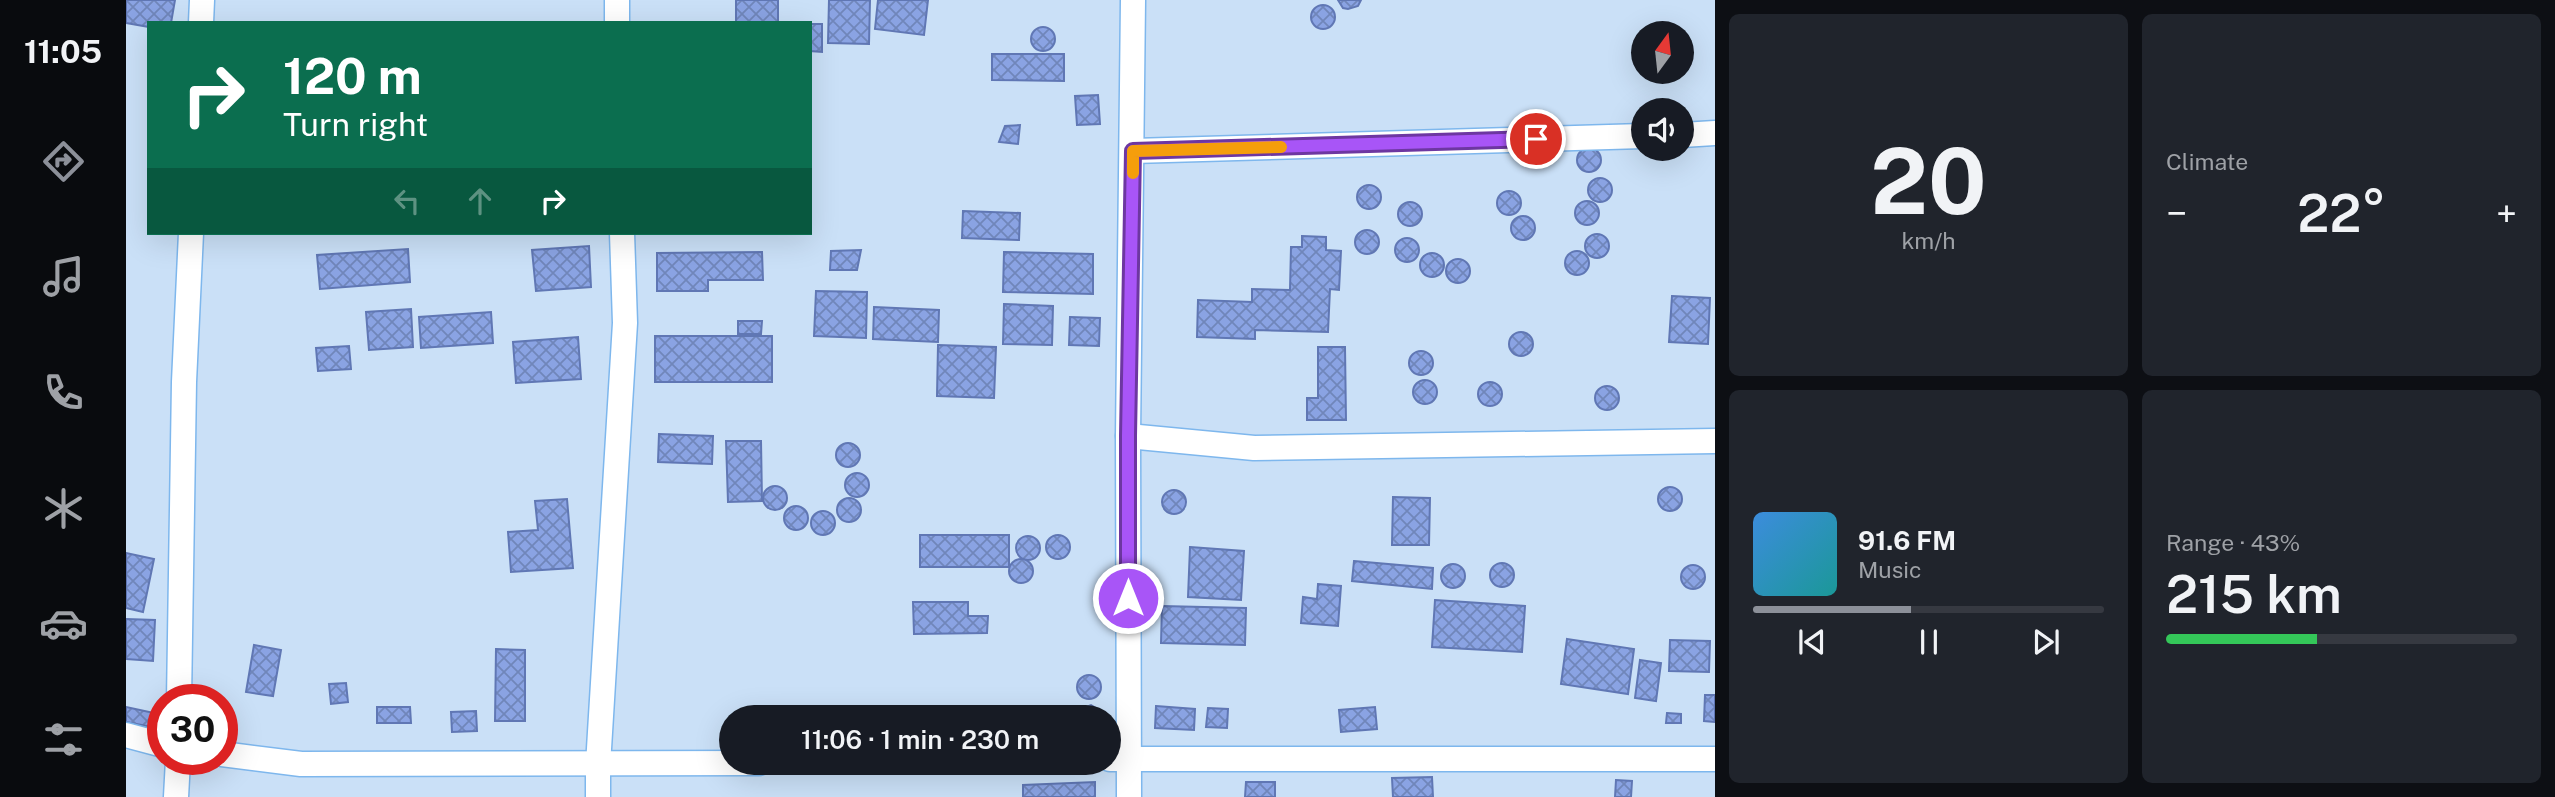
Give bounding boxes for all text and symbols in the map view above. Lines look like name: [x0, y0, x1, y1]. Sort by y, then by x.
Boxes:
north arrow: [1631, 21, 1694, 84]
map controls: [1631, 21, 1694, 161]
text: 11:05: [24, 33, 102, 70]
text: 120 m: [283, 47, 422, 105]
icon: right: [168, 49, 259, 140]
button: sound: [1631, 98, 1694, 161]
text: Turn right: [283, 106, 428, 143]
pin: [1506, 109, 1566, 169]
icon: arrive: [1517, 120, 1555, 158]
text: 20: [1870, 128, 1987, 234]
icon: directions: [39, 137, 88, 186]
text: Climate: [2166, 148, 2248, 175]
icon: left: [388, 182, 426, 220]
icon: ahead: [461, 182, 499, 220]
icon: right: [534, 182, 572, 220]
text: 22°: [2297, 183, 2386, 244]
text: −: [2166, 191, 2187, 236]
text: +: [2496, 191, 2517, 236]
text: km/h: [1901, 227, 1956, 254]
icon: music: [39, 252, 88, 301]
icon: phone: [39, 368, 88, 417]
icon: climate: [39, 484, 88, 533]
text: 91.6 FM: [1858, 525, 1956, 556]
text: Range · 43%: [2166, 529, 2300, 556]
text: Music: [1858, 556, 1922, 583]
position arrow: [1091, 561, 1165, 635]
text: 215 km: [2166, 564, 2342, 625]
icon: car: [39, 599, 88, 648]
icon: previous: [1793, 623, 1831, 661]
icon: pause: [1910, 623, 1948, 661]
icon: next: [2027, 623, 2065, 661]
speed limit sign: 30: [147, 684, 238, 775]
icon: filters: [39, 715, 88, 764]
text: 11:06 · 1 min · 230 m: [801, 724, 1039, 755]

